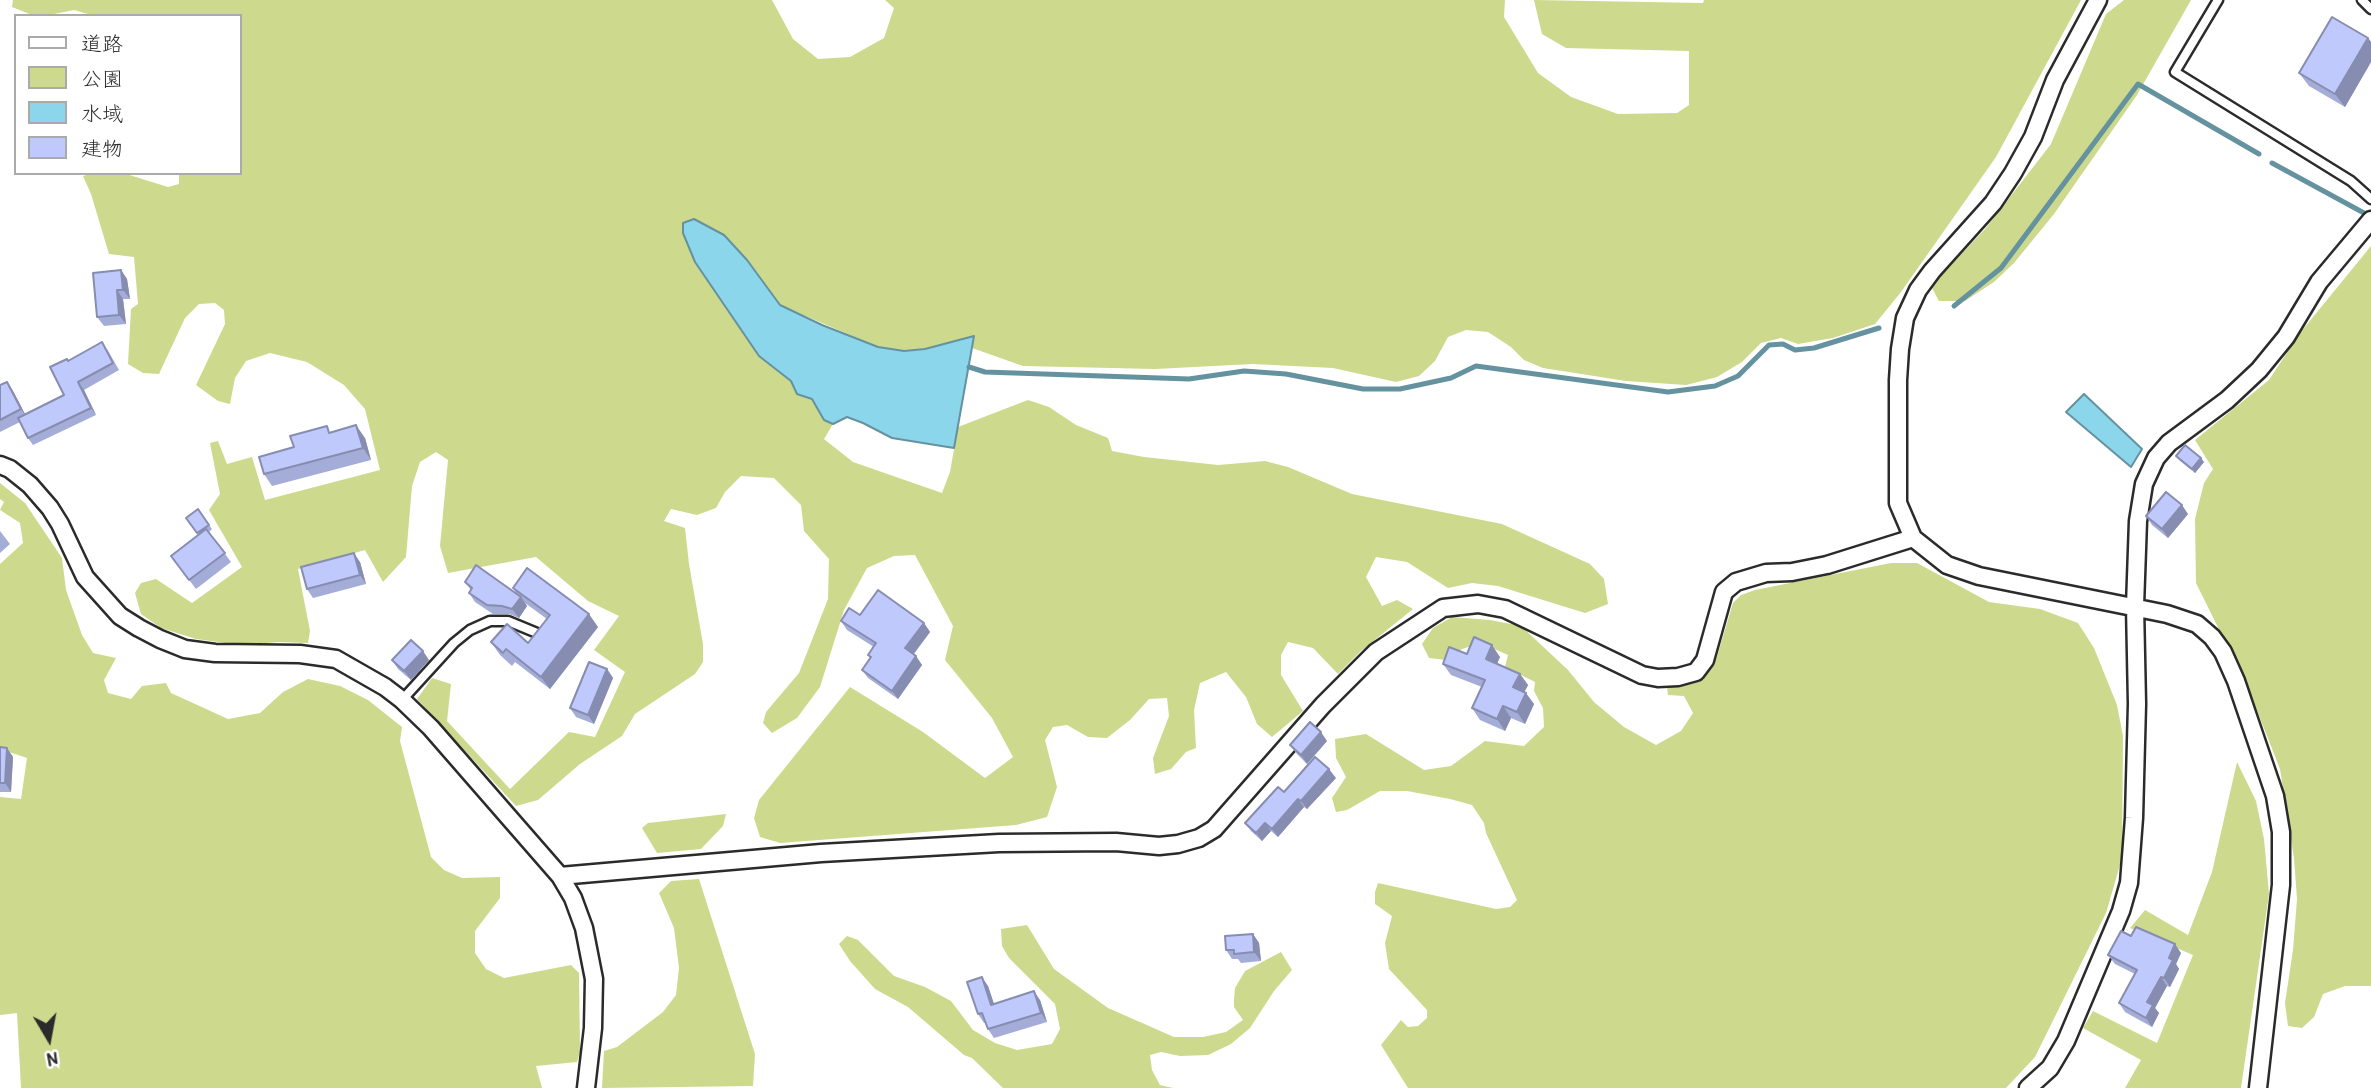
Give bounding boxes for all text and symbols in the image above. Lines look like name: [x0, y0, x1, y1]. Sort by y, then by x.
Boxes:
legend: [14, 14, 242, 175]
text: 道路: [81, 29, 123, 58]
text: 公園: [81, 64, 123, 93]
text: 水域: [81, 99, 123, 128]
text: 建物: [81, 134, 123, 163]
north arrow: [14, 1004, 84, 1074]
text: N: [45, 1046, 60, 1073]

